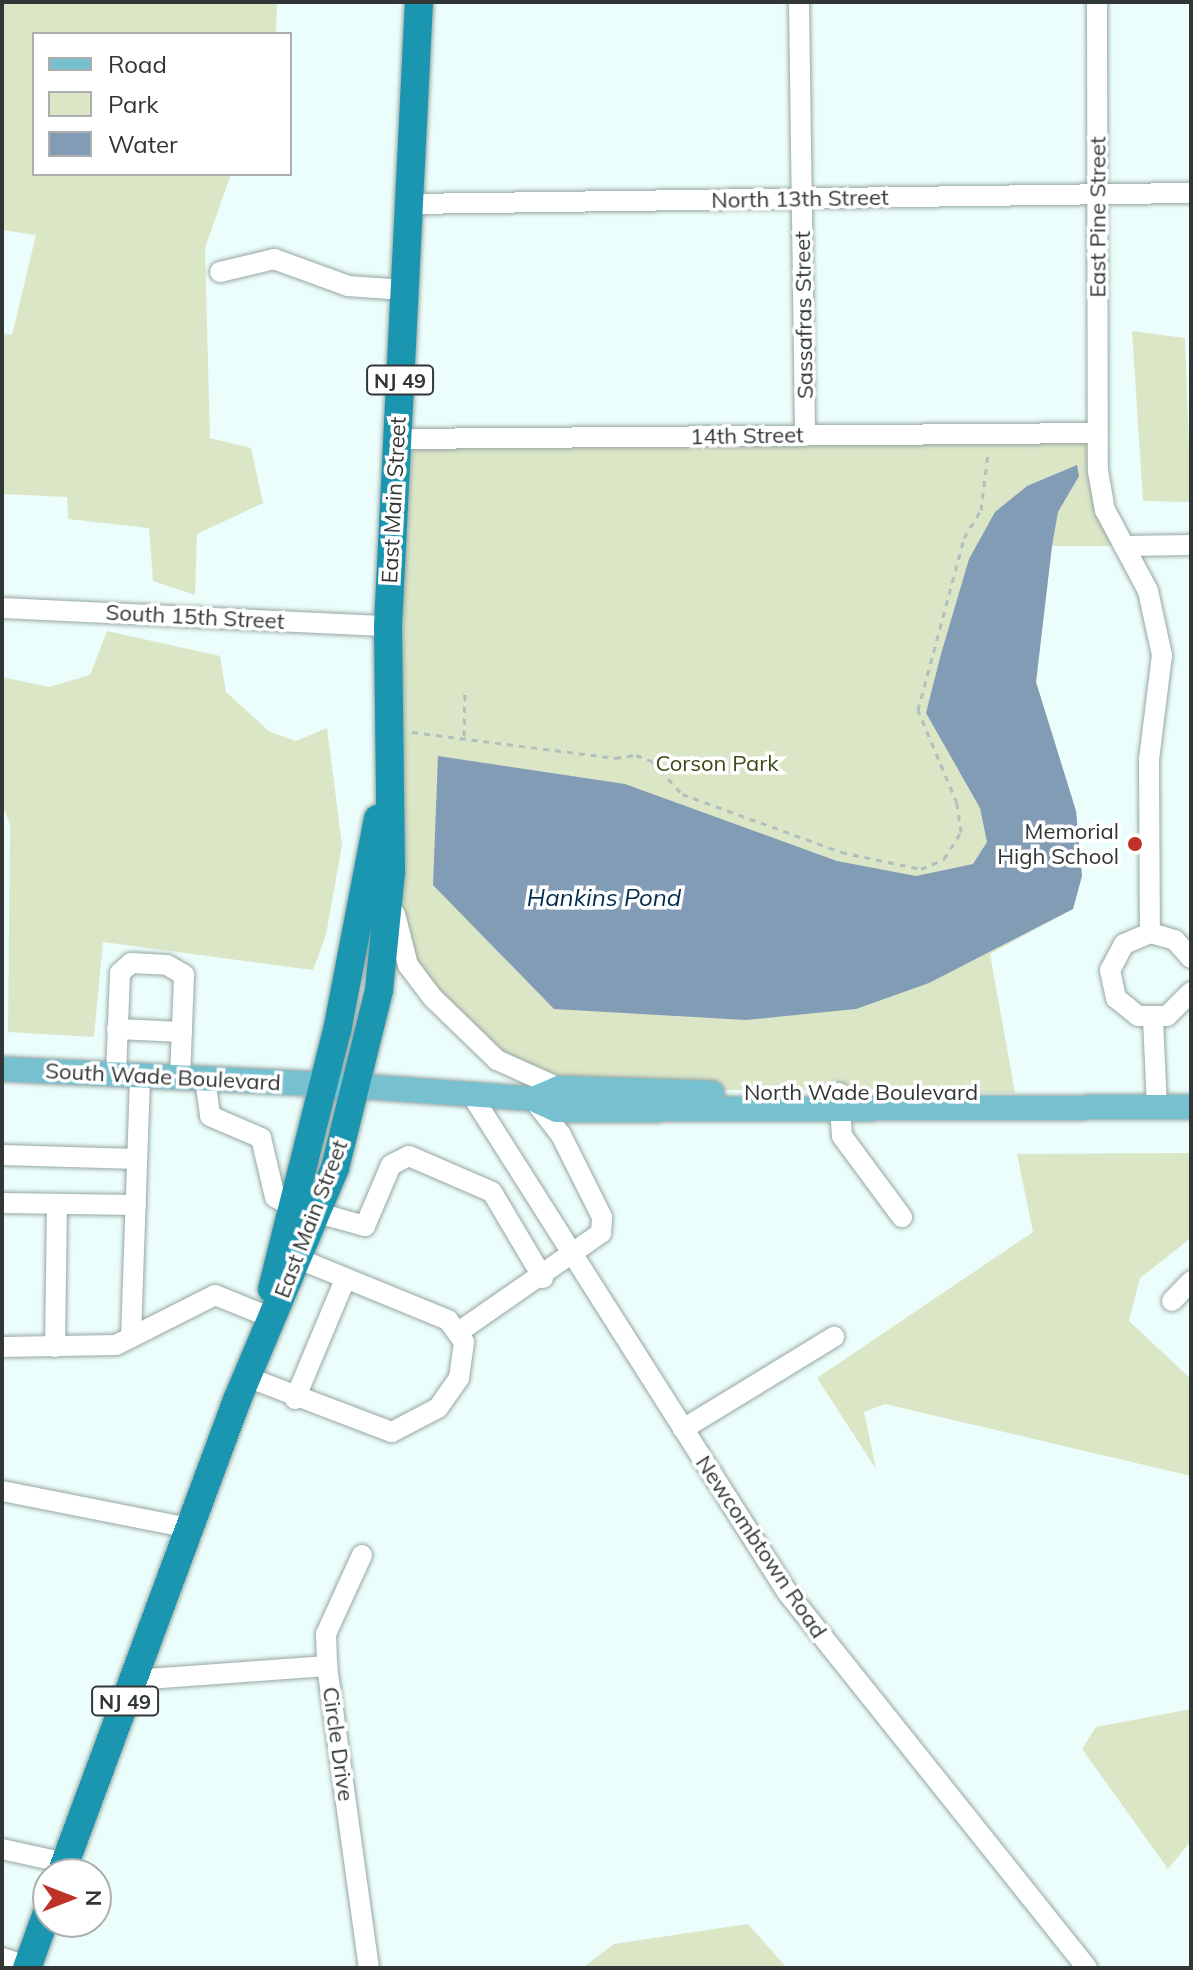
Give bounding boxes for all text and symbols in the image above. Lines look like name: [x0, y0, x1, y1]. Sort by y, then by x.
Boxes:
legend: [32, 32, 292, 176]
text: Road: [108, 49, 167, 79]
text: Park: [108, 89, 159, 119]
text: Water: [108, 129, 178, 159]
street label: East Pine Street: [1085, 136, 1111, 298]
street label: North 13th Street: [711, 184, 889, 214]
street label: Sassafras Street: [789, 231, 819, 399]
road number: NJ 49: [366, 364, 434, 396]
street label: East Main Street: [376, 416, 412, 584]
street label: 14th Street: [690, 422, 804, 450]
street label: South 15th Street: [105, 599, 285, 635]
park label: Corson Park: [655, 751, 779, 777]
place label: Memorial High School: [997, 818, 1119, 870]
marker: Memorial High School: [1126, 835, 1144, 853]
water label: Hankins Pond: [527, 884, 681, 912]
street label: South Wade Boulevard: [45, 1058, 281, 1096]
street label: North Wade Boulevard: [744, 1080, 978, 1106]
street label: East Main Street: [269, 1136, 353, 1302]
street label: Newcombtown Road: [690, 1451, 832, 1643]
road number: NJ 49: [91, 1685, 159, 1717]
street label: Circle Drive: [317, 1685, 359, 1803]
north arrow: [32, 1858, 112, 1938]
text: N: [80, 1890, 108, 1906]

